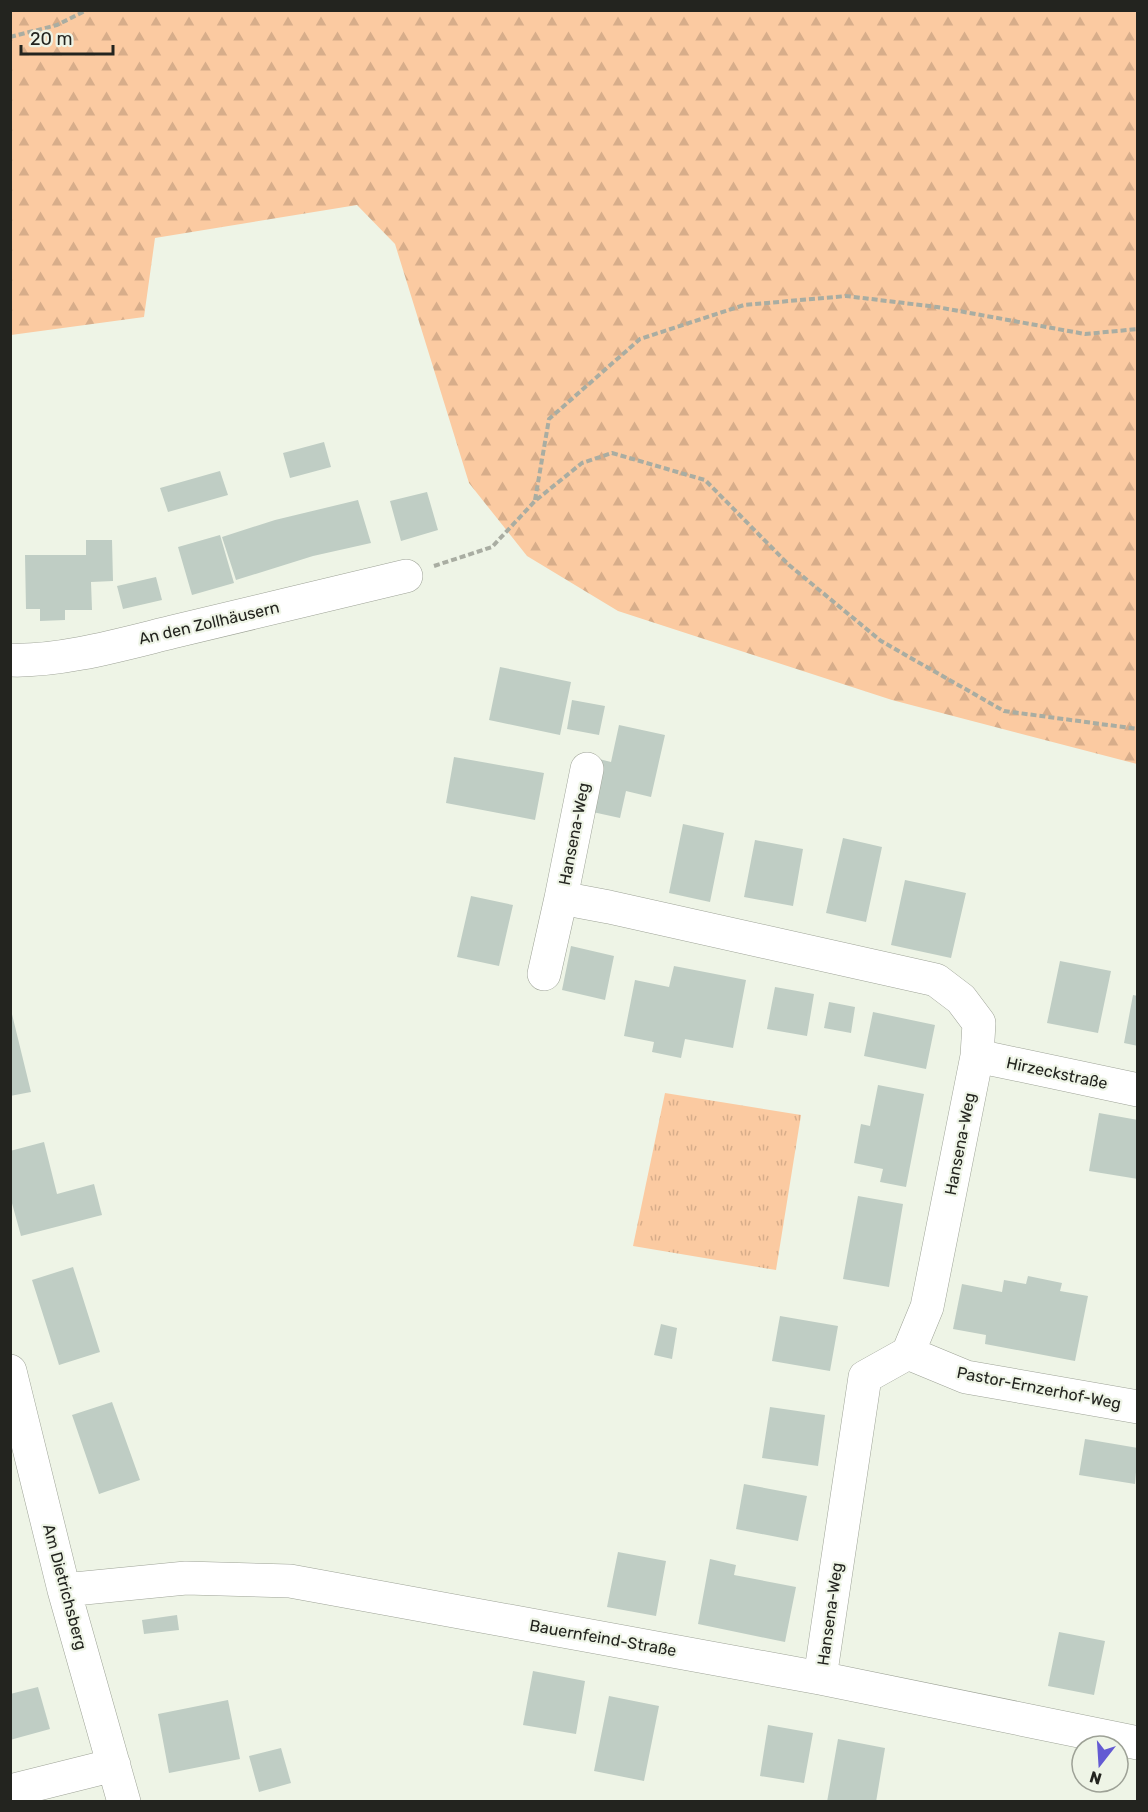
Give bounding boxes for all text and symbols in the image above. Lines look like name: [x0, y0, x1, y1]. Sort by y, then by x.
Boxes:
scale bar: [21, 18, 112, 56]
text: 20 m: [30, 28, 72, 50]
street label: An den Zollhäusern: [137, 598, 281, 648]
street label: Hansena-Weg: [555, 781, 593, 887]
street label: Hirzeckstraße: [1005, 1053, 1109, 1093]
street label: Hansena-Weg: [941, 1091, 979, 1197]
street label: Pastor-Ernzerhof-Weg: [955, 1363, 1123, 1413]
street label: Am Dietrichsberg: [39, 1522, 91, 1652]
street label: Hansena-Weg: [813, 1561, 847, 1667]
street label: Bauernfeind-Straße: [528, 1616, 678, 1660]
north arrow: [1070, 1734, 1130, 1794]
text: N: [1087, 1767, 1104, 1789]

